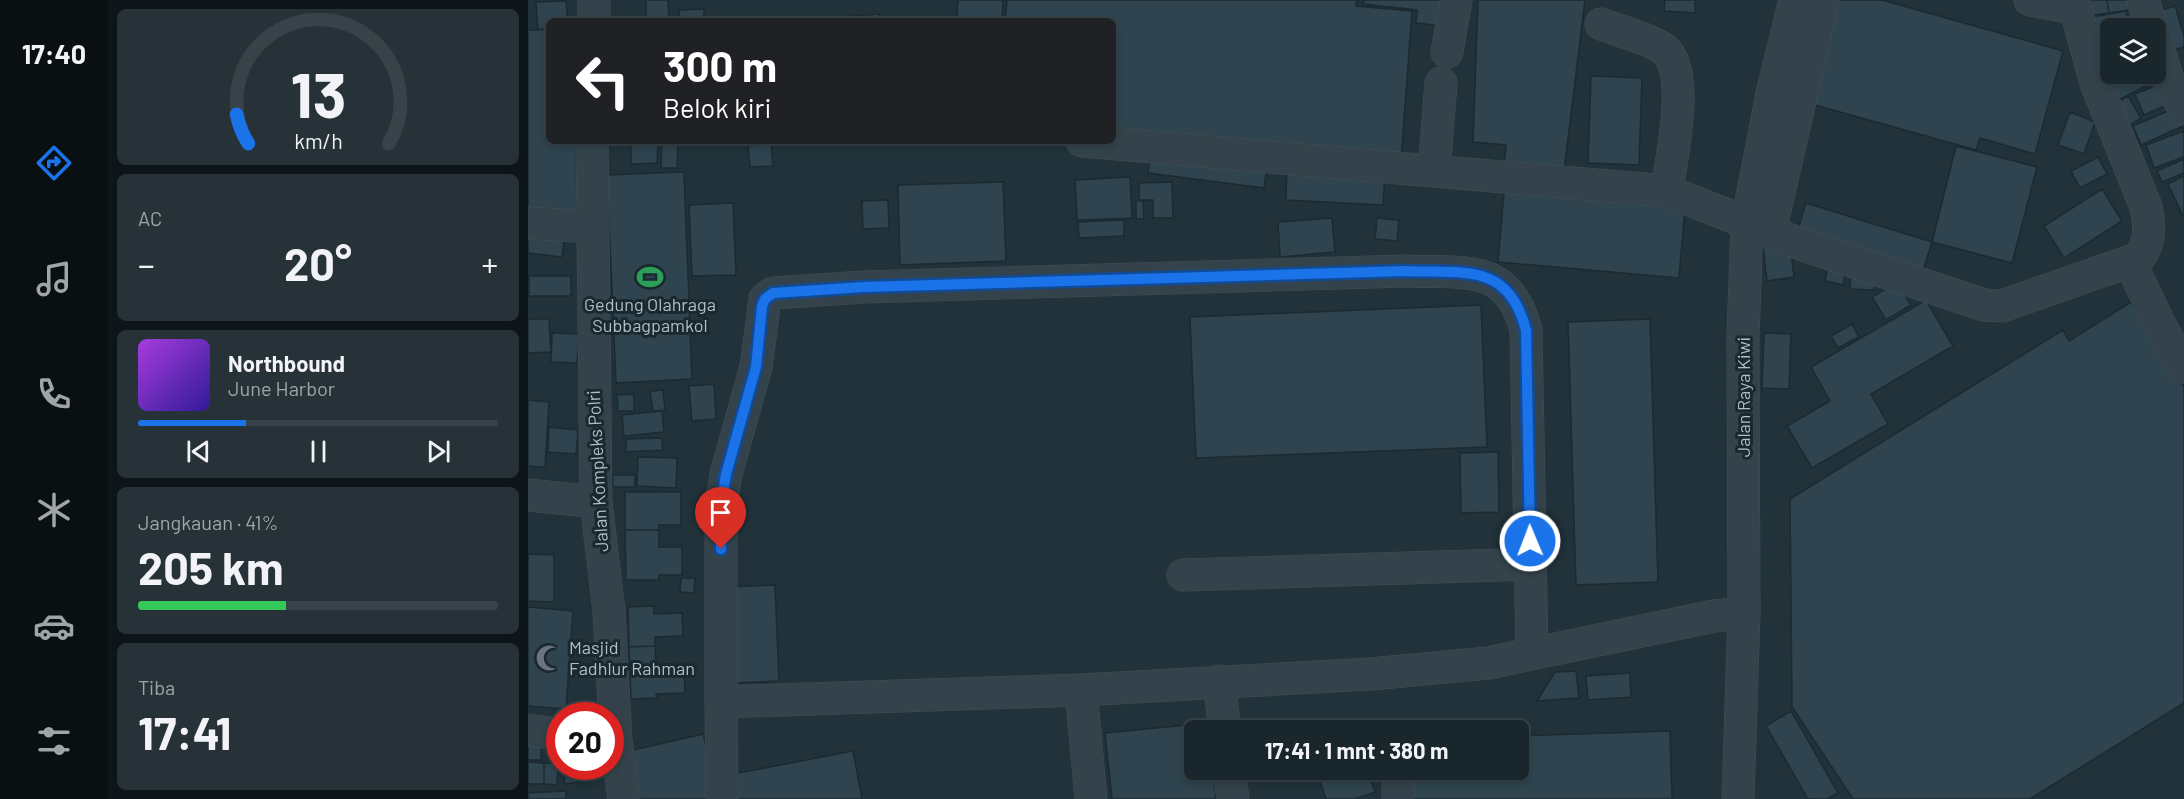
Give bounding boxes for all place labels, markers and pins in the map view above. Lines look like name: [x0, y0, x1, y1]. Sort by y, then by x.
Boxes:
sports icon: Gedung Olahraga Subbagpamkol: [635, 262, 665, 292]
place label: Gedung Olahraga Subbagpamkol: [584, 293, 716, 336]
pin: [695, 487, 746, 549]
place label: Masjid Fadhlur Rahman: [569, 636, 695, 679]
mosque icon: Masjid Fadhlur Rahman: [534, 643, 564, 673]

